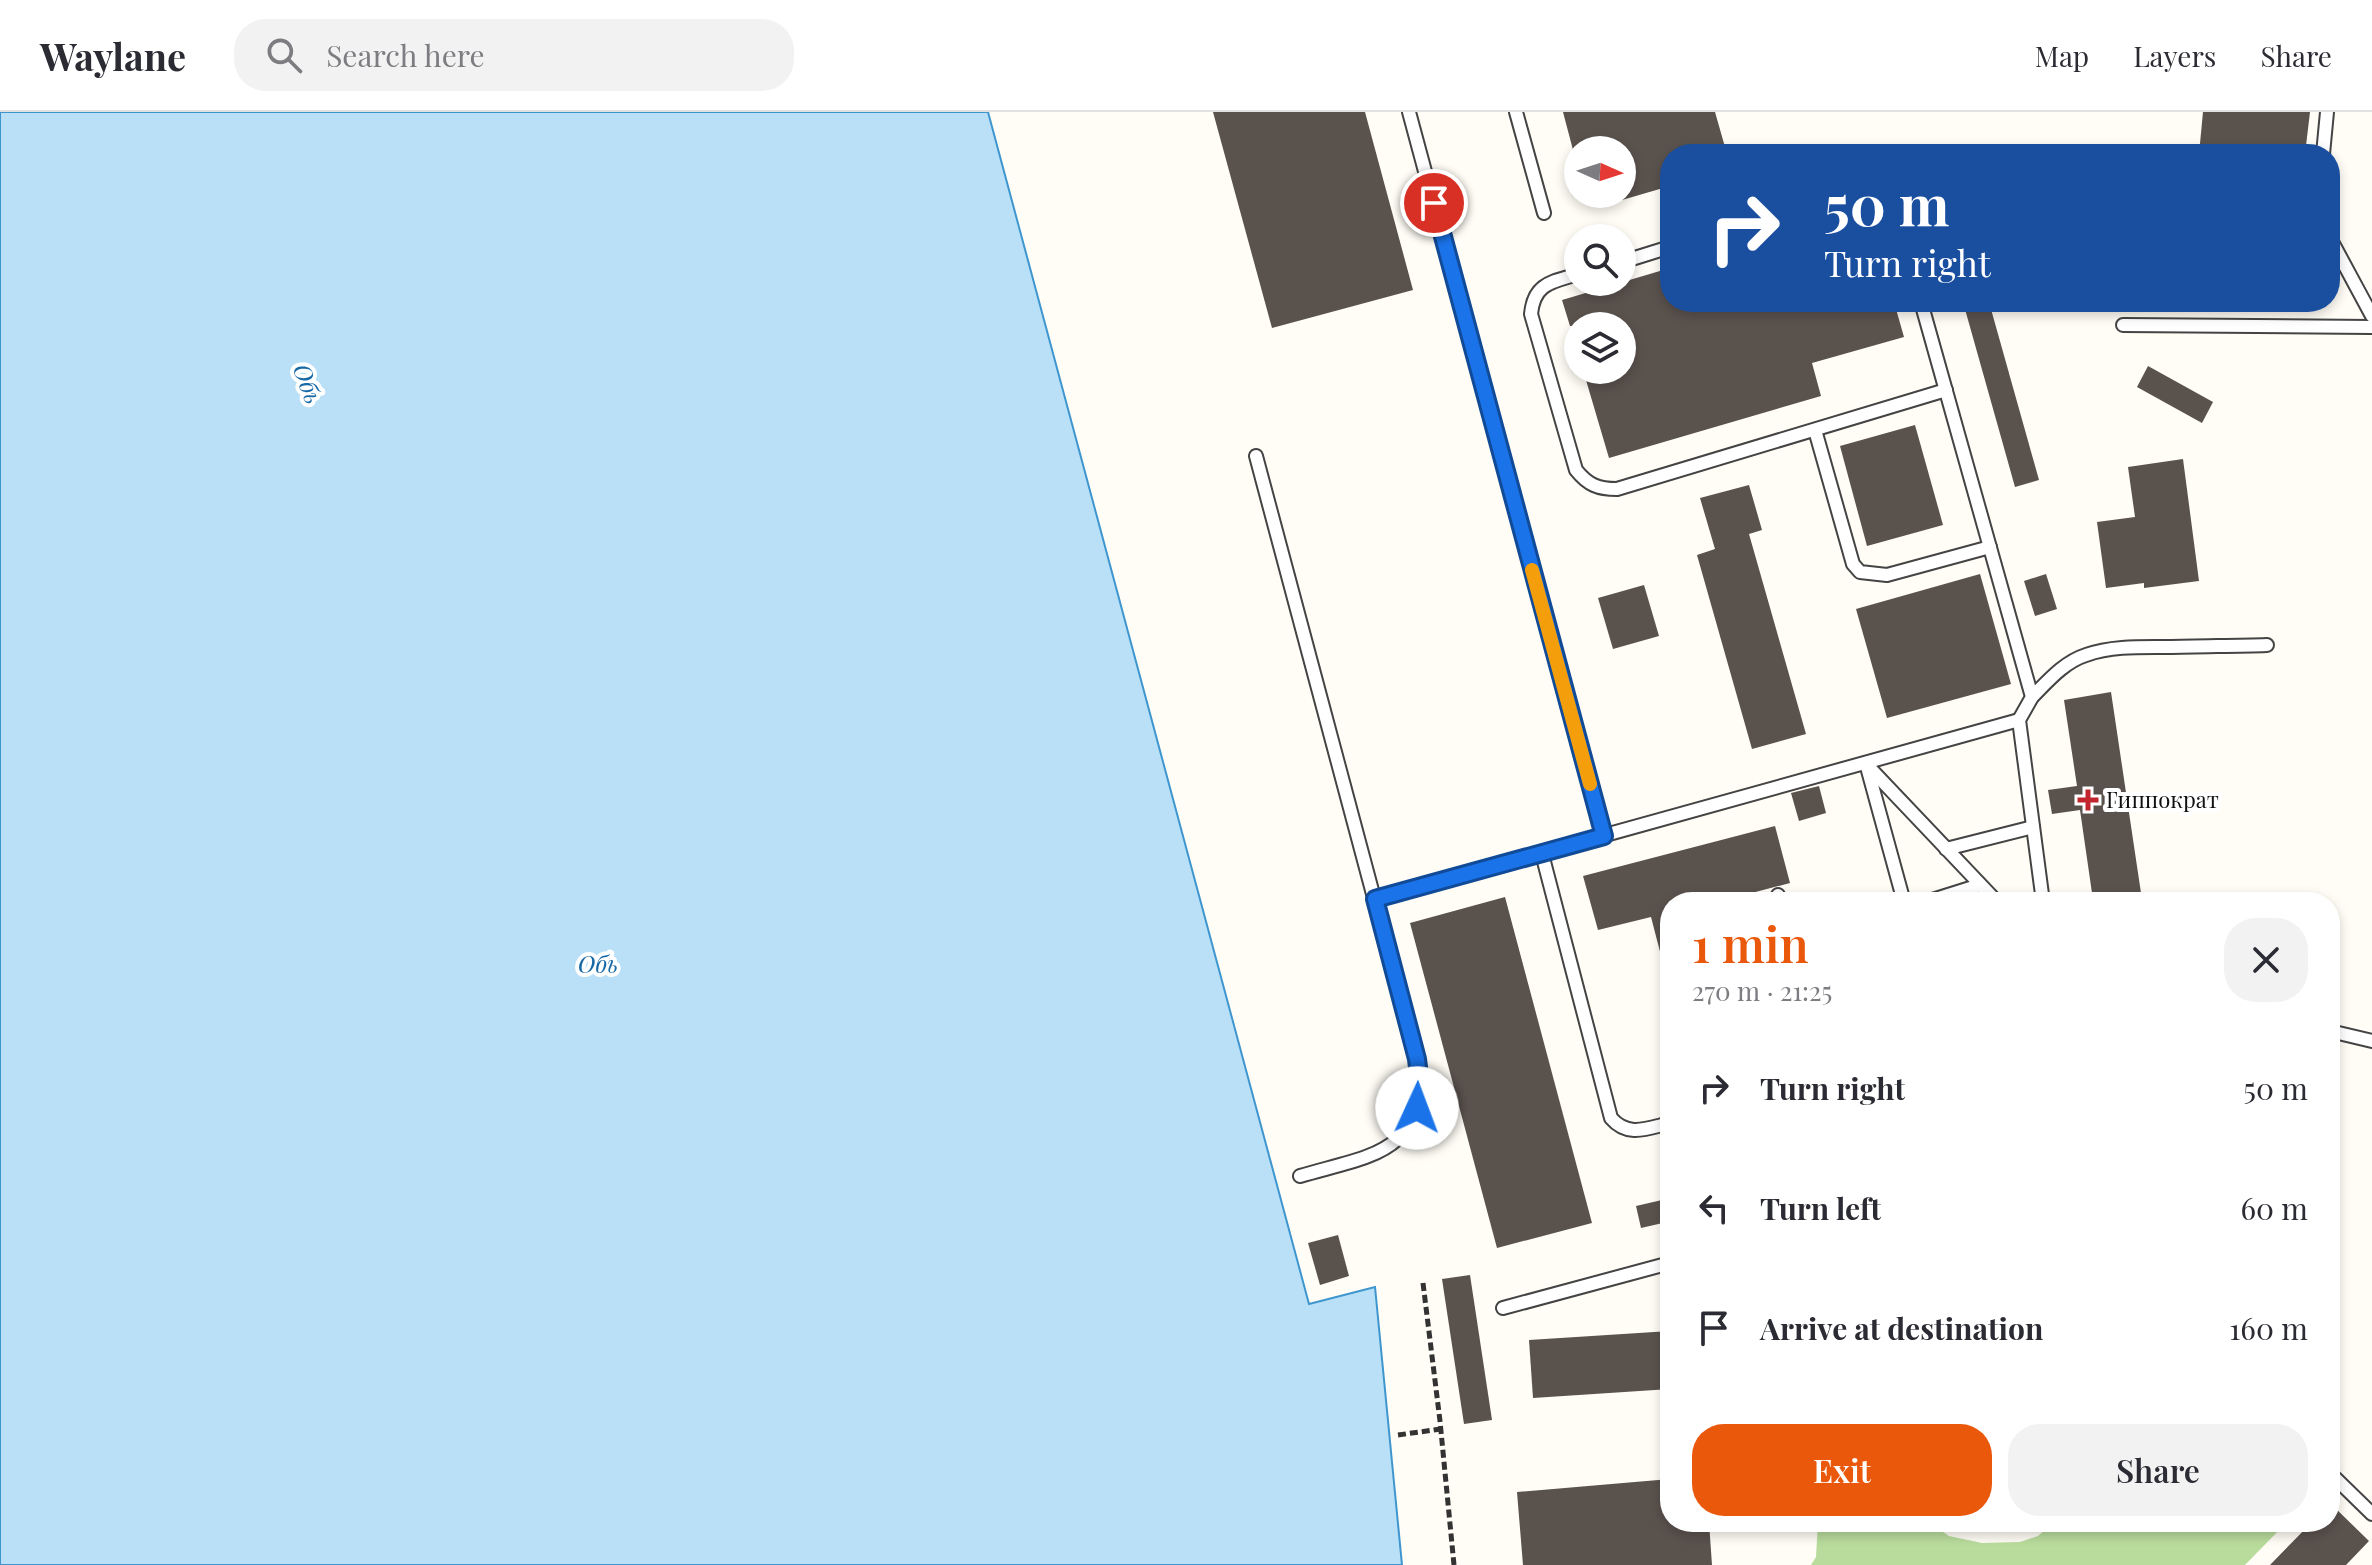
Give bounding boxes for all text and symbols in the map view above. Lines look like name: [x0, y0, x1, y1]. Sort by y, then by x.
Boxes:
search box: [234, 19, 794, 91]
text: Waylane: [40, 30, 186, 81]
icon: search: [262, 33, 306, 77]
text: Search here: [326, 35, 485, 75]
text: Map: [2035, 37, 2089, 74]
text: Layers: [2133, 37, 2216, 74]
text: Share: [2260, 37, 2332, 74]
north arrow: [1564, 136, 1636, 208]
map controls: [1564, 136, 1636, 384]
text: 50 m: [1824, 166, 1950, 241]
pin: [1400, 169, 1468, 237]
icon: right: [1692, 176, 1796, 280]
icon: arrive: [1412, 181, 1456, 225]
button: search: [1564, 224, 1636, 296]
text: Turn right: [1824, 238, 1991, 286]
button: layers: [1564, 312, 1636, 384]
water label: Обь: [287, 359, 331, 408]
place label: Гиппократ: [2106, 784, 2219, 814]
marker: Гиппократ: [2077, 789, 2099, 811]
text: 1 min: [1692, 911, 1809, 975]
button: close: [2224, 918, 2308, 1002]
water label: Обь: [578, 947, 618, 979]
text: 270 m · 21:25: [1692, 973, 1832, 1008]
position arrow: [1375, 1066, 1459, 1150]
icon: right: [1692, 1066, 1736, 1110]
text: Turn right: [1760, 1068, 1905, 1108]
text: 50 m: [2243, 1068, 2308, 1108]
icon: left: [1692, 1186, 1736, 1230]
text: Turn left: [1760, 1188, 1881, 1228]
text: 60 m: [2240, 1188, 2308, 1228]
icon: arrive: [1692, 1306, 1736, 1350]
text: Arrive at destination: [1760, 1308, 2043, 1348]
text: 160 m: [2229, 1308, 2308, 1348]
button: Exit: [1692, 1424, 1992, 1516]
button: Share: [2008, 1424, 2308, 1516]

